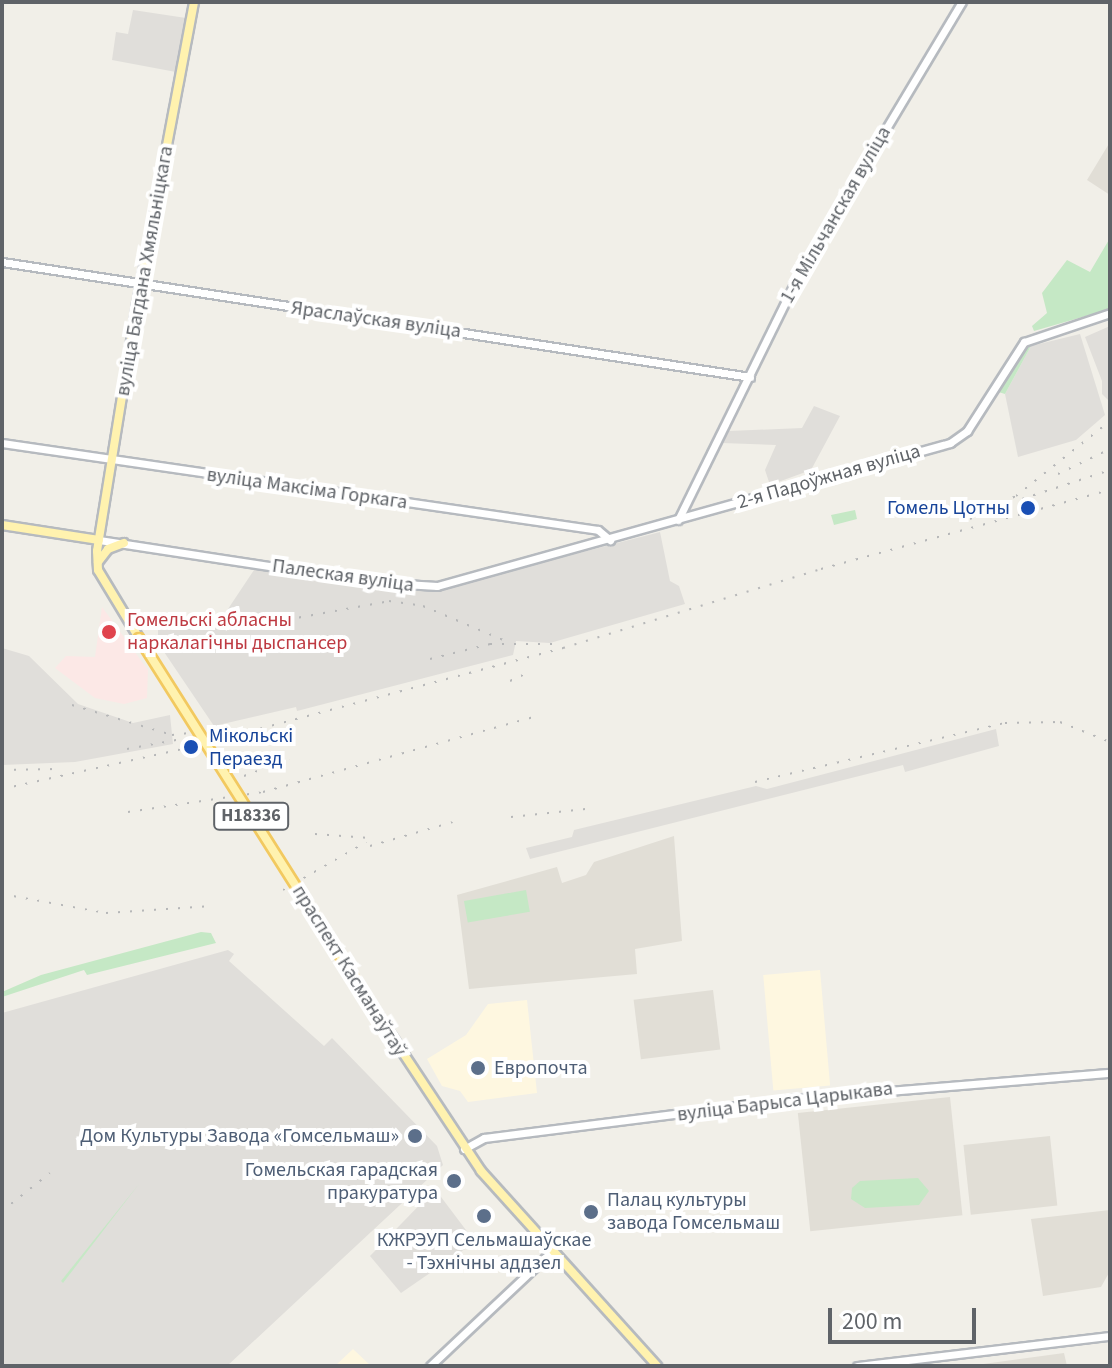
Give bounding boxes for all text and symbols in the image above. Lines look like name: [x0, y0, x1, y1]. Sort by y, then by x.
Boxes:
street label: 1-я Мільчанская вуліца: [776, 122, 896, 308]
street label: вуліца Багдана Хмяльніцкага: [111, 144, 179, 398]
street label: Яраслаўская вуліца: [290, 296, 462, 344]
street label: 2-я Падоўжная вуліца: [735, 439, 923, 515]
street label: вуліца Максіма Горкага: [205, 463, 409, 515]
place label: Гомель Цотны: [887, 496, 1010, 520]
marker: Гомель Цотны: [1017, 497, 1039, 519]
street label: Палеская вуліца: [271, 554, 415, 598]
place label: Гомельскі абласны наркалагічны дыспансер: [127, 608, 347, 655]
marker: Гомельскі абласны наркалагічны дыспансер: [98, 621, 120, 643]
place label: Мікольскі Пераезд: [209, 724, 293, 771]
marker: Мікольскі Пераезд: [180, 736, 202, 758]
road number: Н18336: [213, 802, 289, 830]
street label: праспект Касманаўтаў: [287, 881, 411, 1061]
place label: Европочта: [494, 1056, 588, 1080]
marker: Европочта: [469, 1059, 487, 1077]
street label: вуліца Барыса Царыкава: [676, 1077, 894, 1127]
place label: Дом Культуры Завода «Гомсельмаш»: [80, 1124, 399, 1148]
marker: Дом Культуры Завода «Гомсельмаш»: [406, 1127, 424, 1145]
place label: Гомельская гарадская пракуратура: [245, 1158, 438, 1205]
marker: Гомельская гарадская пракуратура: [445, 1172, 463, 1190]
place label: Палац культуры завода Гомсельмаш: [607, 1188, 780, 1235]
marker: Палац культуры завода Гомсельмаш: [582, 1203, 600, 1221]
marker: КЖРЭУП Сельмашаўскае - Тэхнічны аддзел: [475, 1207, 493, 1225]
place label: КЖРЭУП Сельмашаўскае - Тэхнічны аддзел: [377, 1228, 591, 1275]
scale bar: [832, 1292, 980, 1342]
text: 200 m: [842, 1304, 902, 1339]

